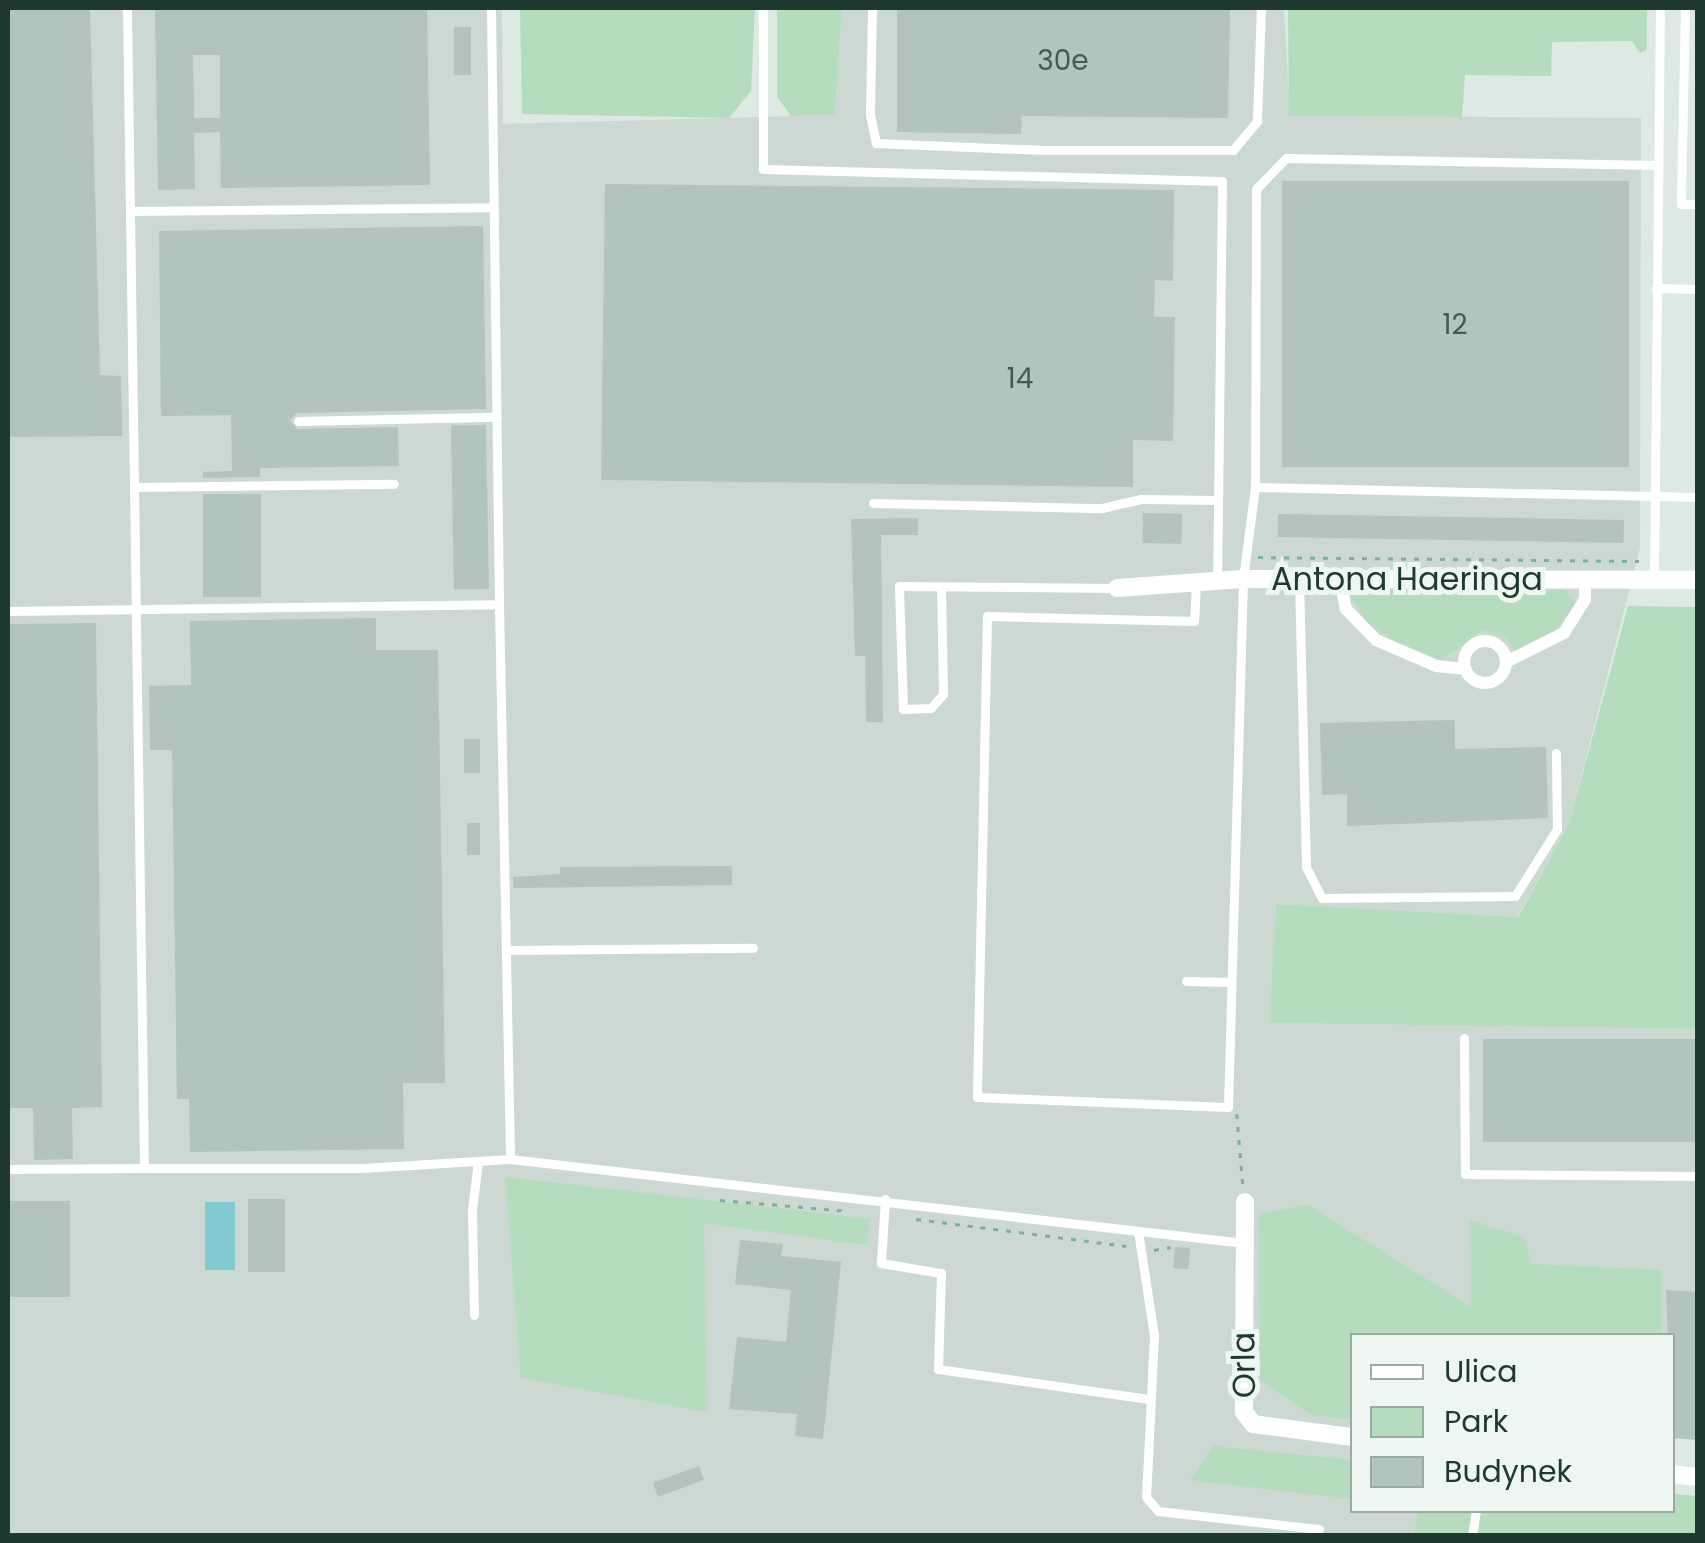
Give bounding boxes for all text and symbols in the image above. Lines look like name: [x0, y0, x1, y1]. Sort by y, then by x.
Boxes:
house number: 30e: [1037, 44, 1089, 78]
house number: 12: [1442, 308, 1468, 342]
house number: 14: [1007, 362, 1033, 396]
street label: Antona Haeringa: [1271, 560, 1543, 598]
street label: Orla: [1224, 1331, 1264, 1399]
legend: [1350, 1333, 1675, 1513]
text: Ulica: [1444, 1350, 1518, 1393]
text: Park: [1444, 1400, 1508, 1443]
text: Budynek: [1444, 1450, 1572, 1493]

